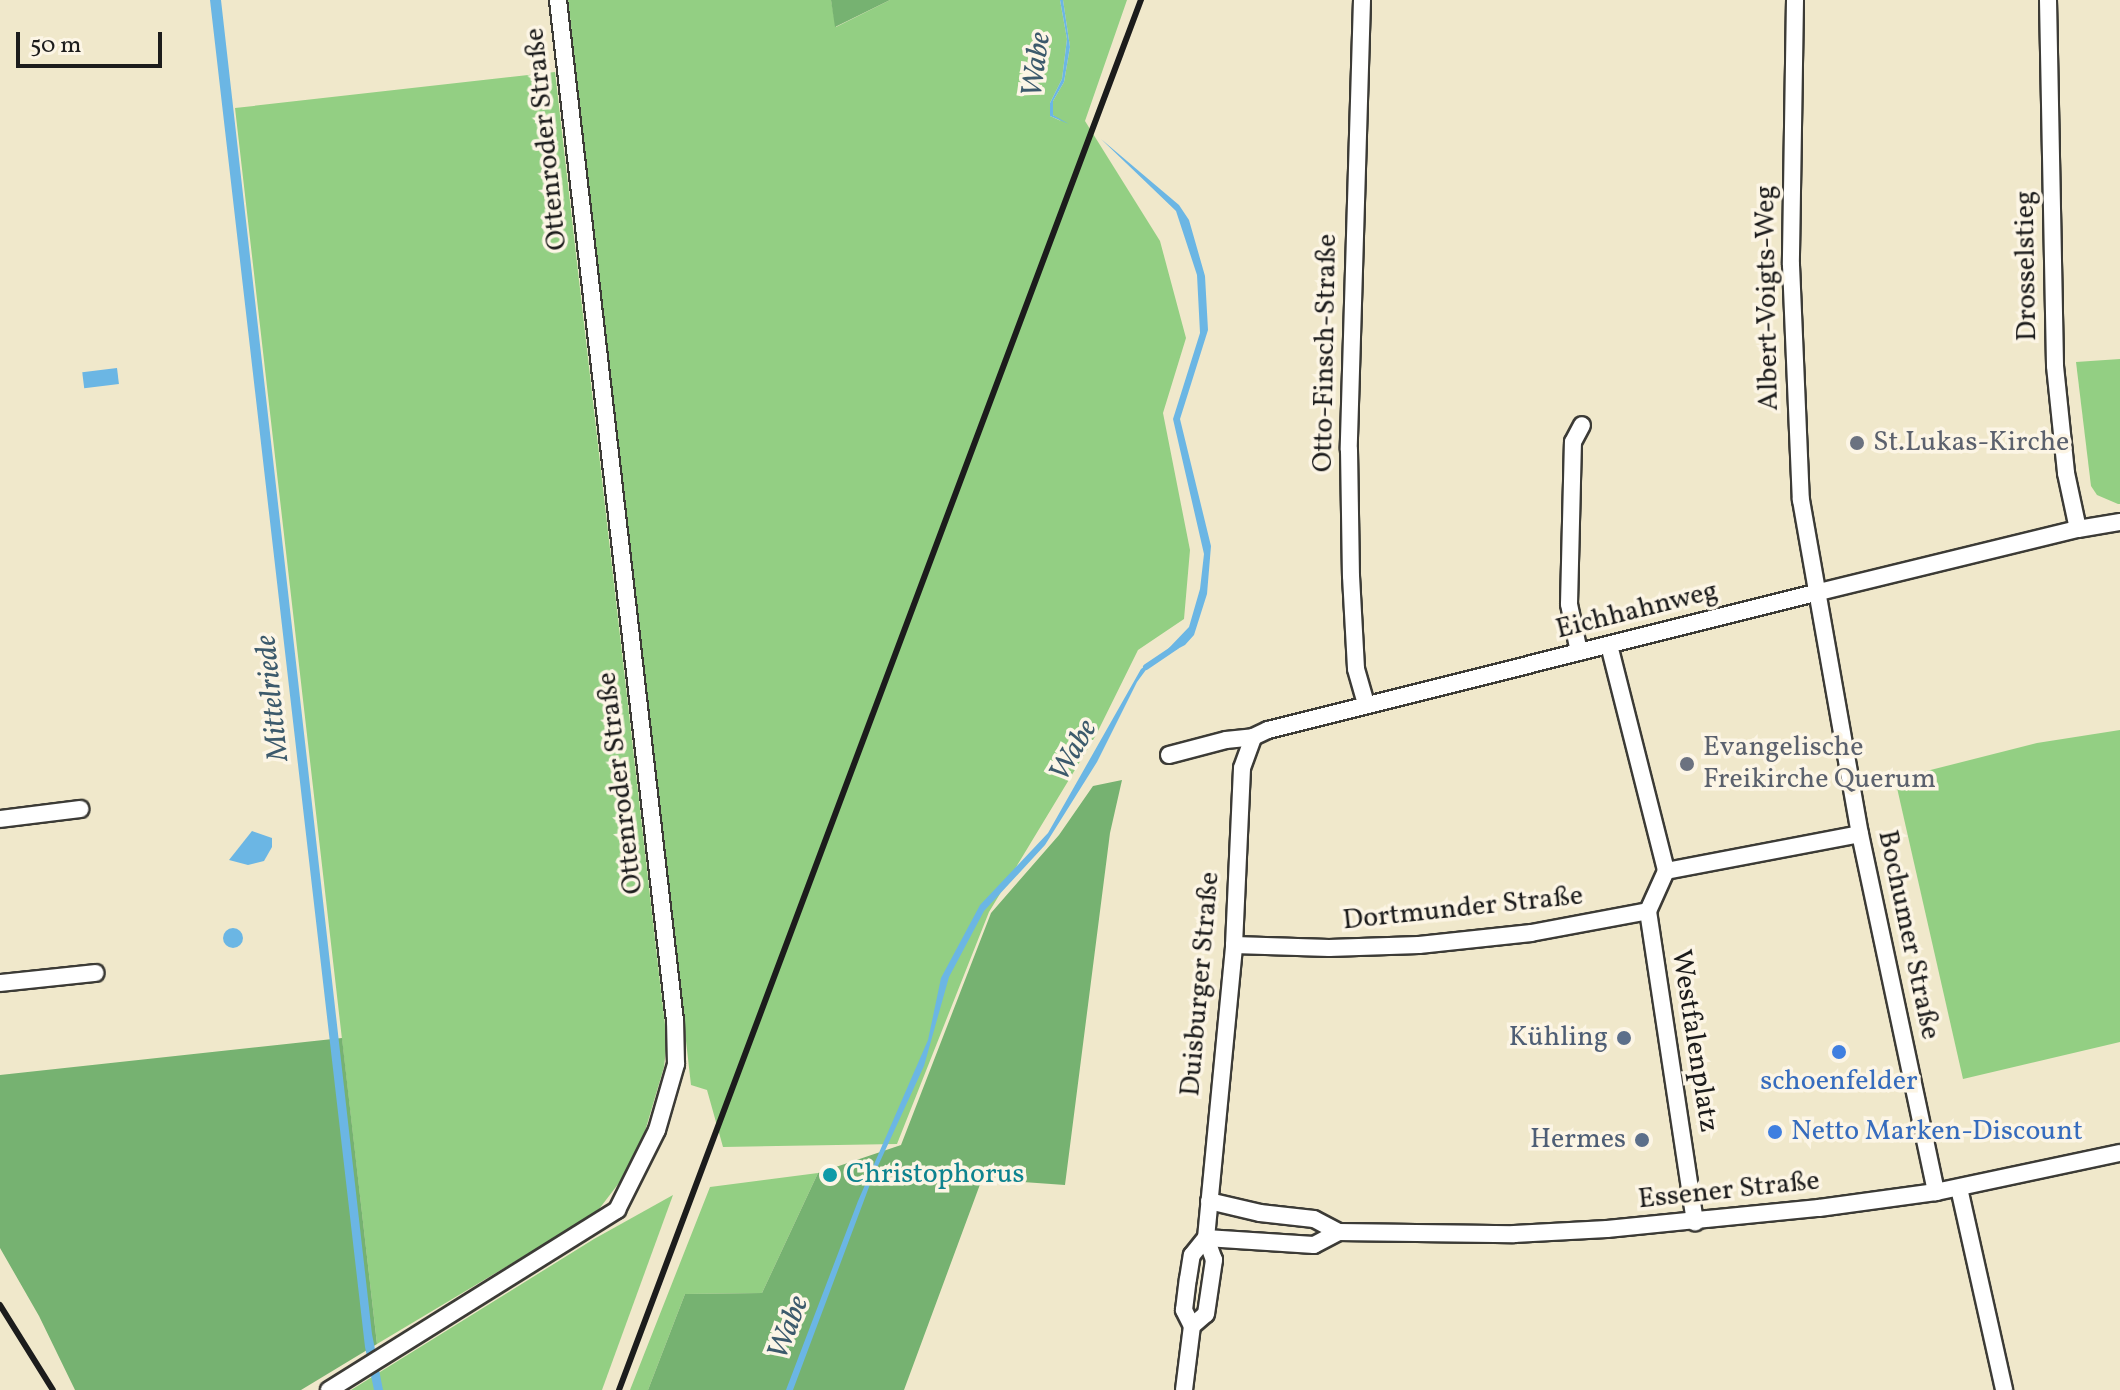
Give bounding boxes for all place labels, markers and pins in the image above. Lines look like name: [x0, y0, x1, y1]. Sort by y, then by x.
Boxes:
place label: St.Lukas-Kirche: [1873, 426, 2069, 460]
marker: St.Lukas-Kirche: [1848, 434, 1866, 452]
place label: Evangelische Freikirche Querum: [1703, 731, 1936, 797]
marker: Evangelische Freikirche Querum: [1678, 755, 1696, 773]
place label: Kühling: [1509, 1021, 1608, 1055]
marker: Kühling: [1615, 1029, 1633, 1047]
marker: schoenfelder: [1830, 1043, 1848, 1061]
place label: schoenfelder: [1760, 1065, 1918, 1099]
place label: Netto Marken-Discount: [1791, 1115, 2083, 1149]
place label: Hermes: [1530, 1123, 1626, 1157]
marker: Netto Marken-Discount: [1766, 1123, 1784, 1141]
marker: Hermes: [1633, 1131, 1651, 1149]
place label: Christophorus: [846, 1158, 1024, 1192]
marker: Christophorus: [821, 1166, 839, 1184]

